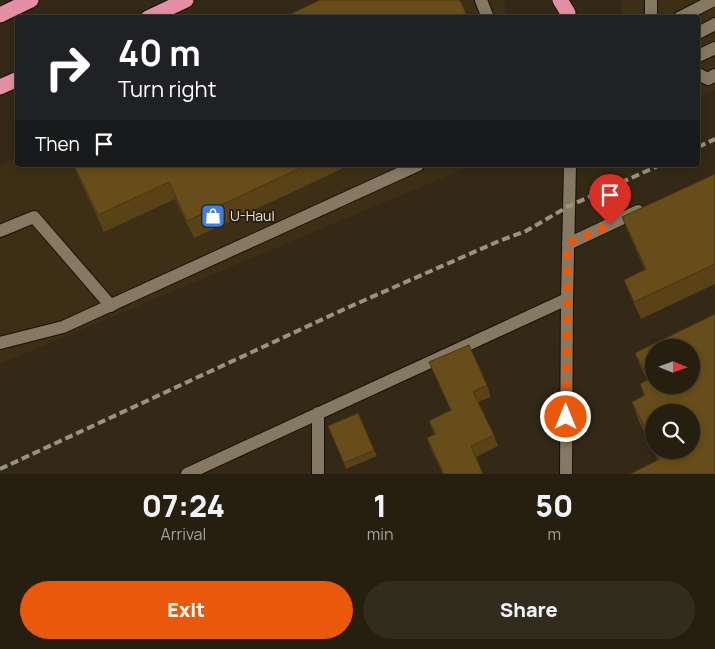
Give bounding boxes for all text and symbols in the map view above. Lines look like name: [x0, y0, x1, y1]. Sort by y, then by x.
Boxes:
text: 40 m: [118, 29, 201, 77]
icon: right: [35, 35, 100, 100]
text: Turn right: [118, 74, 216, 104]
icon: arrive: [90, 130, 118, 158]
text: Then: [35, 131, 80, 157]
pin: [589, 174, 631, 225]
icon: arrive: [596, 181, 624, 209]
shop icon: U-Haul: [200, 203, 226, 229]
place label: U-Haul: [230, 206, 275, 225]
north arrow: [645, 339, 700, 394]
map controls: [645, 339, 700, 459]
position arrow: [539, 390, 591, 442]
button: search: [645, 404, 700, 459]
text: 07:24: [142, 485, 225, 526]
text: 1: [373, 485, 387, 526]
text: 50: [535, 485, 573, 526]
text: Arrival: [161, 523, 206, 545]
text: min: [367, 523, 394, 545]
text: m: [548, 523, 561, 545]
button: Exit: [20, 581, 353, 639]
button: Share: [363, 581, 695, 639]

